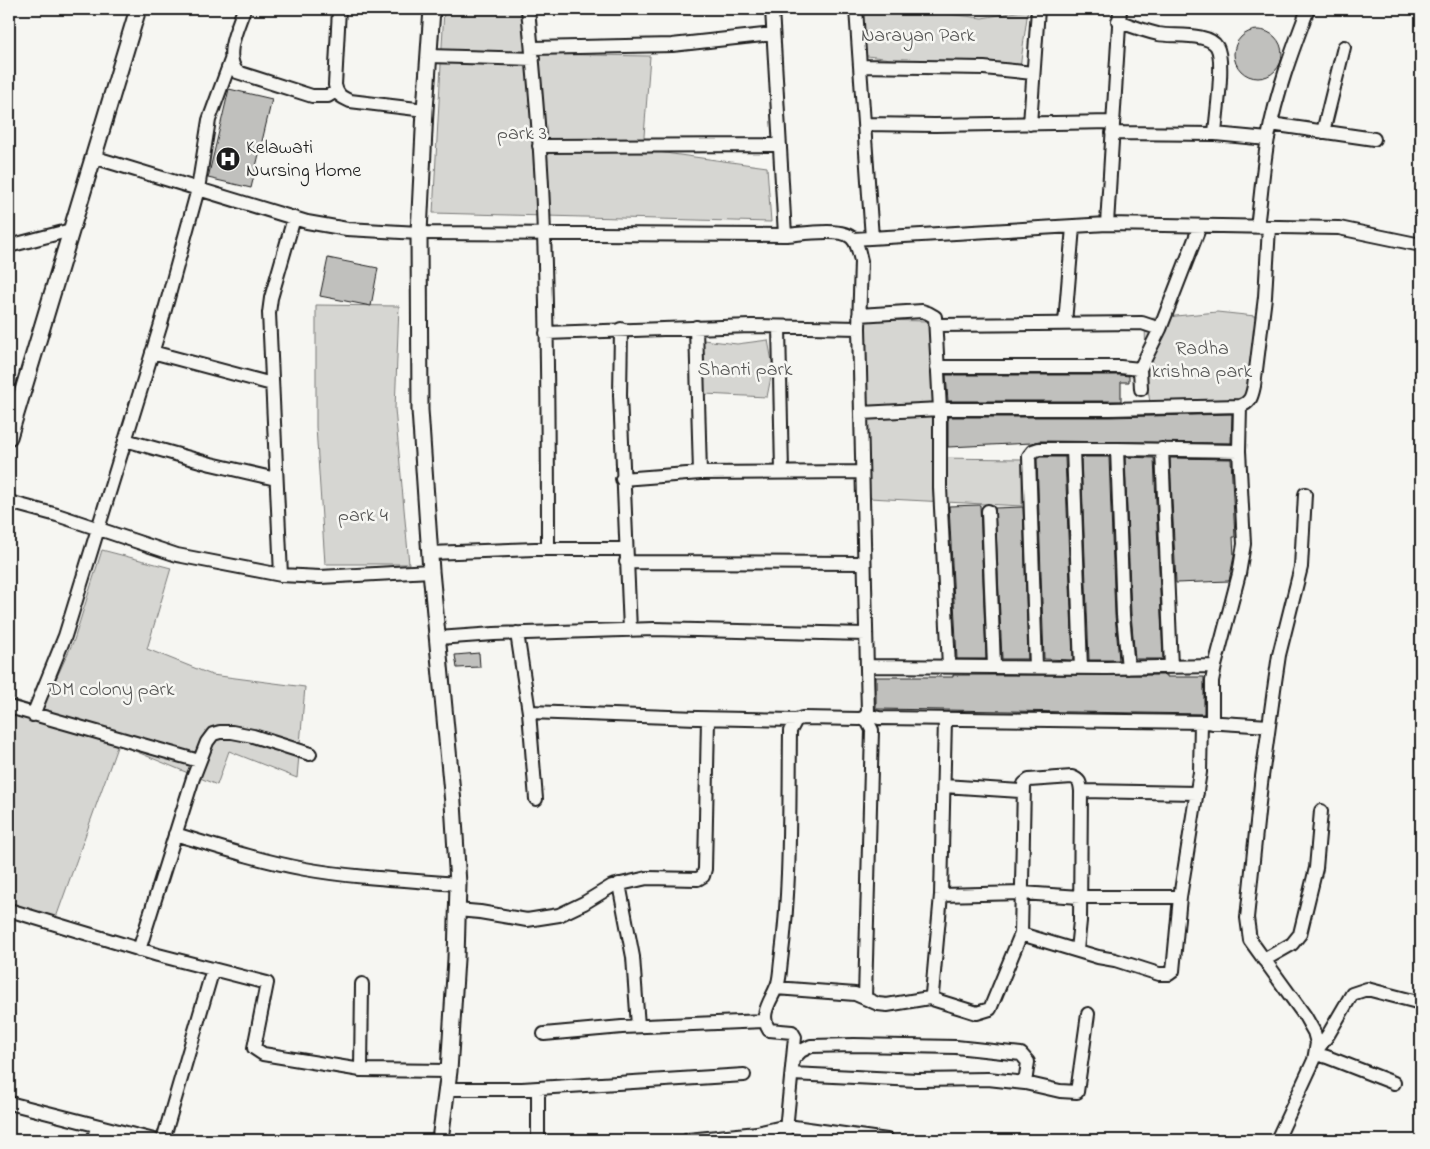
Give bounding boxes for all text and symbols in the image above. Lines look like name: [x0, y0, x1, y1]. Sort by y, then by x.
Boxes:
park label: Narayan Park: [861, 22, 975, 51]
park label: park 3: [497, 120, 547, 149]
place label: Kelawati Nursing Home: [246, 134, 361, 187]
hospital icon: Kelawati Nursing Home: [215, 146, 241, 172]
park label: Radha krishna park: [1152, 335, 1253, 387]
park label: Shanti park: [698, 356, 793, 385]
park label: park 4: [338, 502, 388, 531]
park label: DM colony park: [47, 676, 175, 705]

